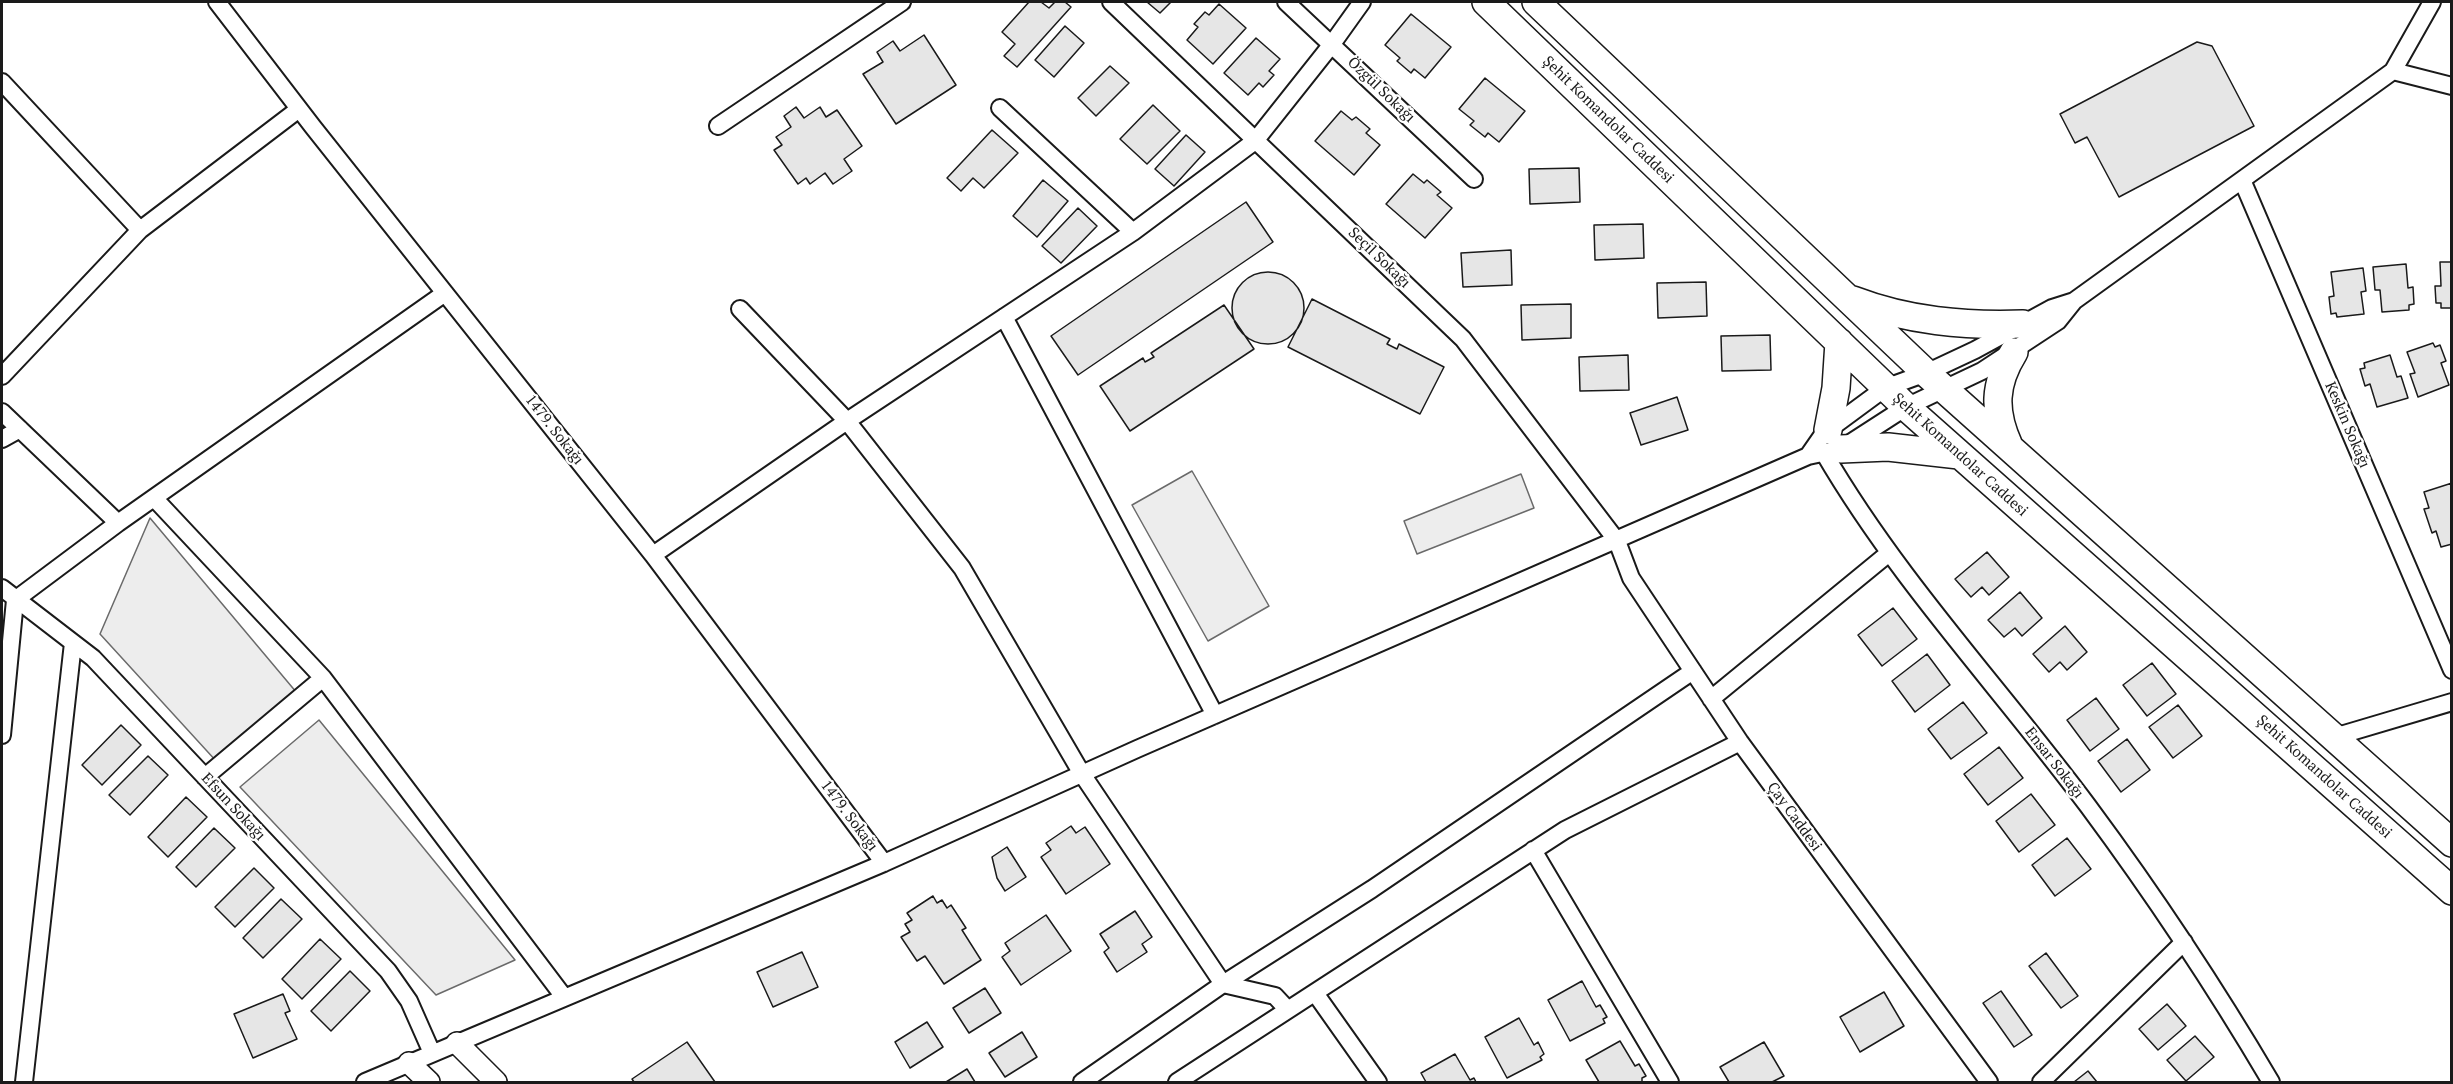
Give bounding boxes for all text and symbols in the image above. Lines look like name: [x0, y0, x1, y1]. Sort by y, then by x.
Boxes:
street label: Özgül Sokağı: [1344, 53, 1418, 127]
street label: Şehit Komandolar Caddesi: [1539, 53, 1677, 187]
street label: Seçil Sokağı: [1344, 224, 1414, 292]
street label: Keskin Sokağı: [2321, 379, 2373, 471]
street label: Şehit Komandolar Caddesi: [1889, 390, 2031, 520]
street label: 1479. Sokağı: [521, 391, 587, 469]
street label: Şehit Komandolar Caddesi: [2253, 712, 2395, 842]
street label: Ensar Sokağı: [2021, 724, 2087, 802]
street label: Efsun Sokağı: [197, 770, 269, 844]
street label: 1479. Sokağı: [817, 777, 881, 855]
street label: Çay Caddesi: [1763, 779, 1825, 855]

